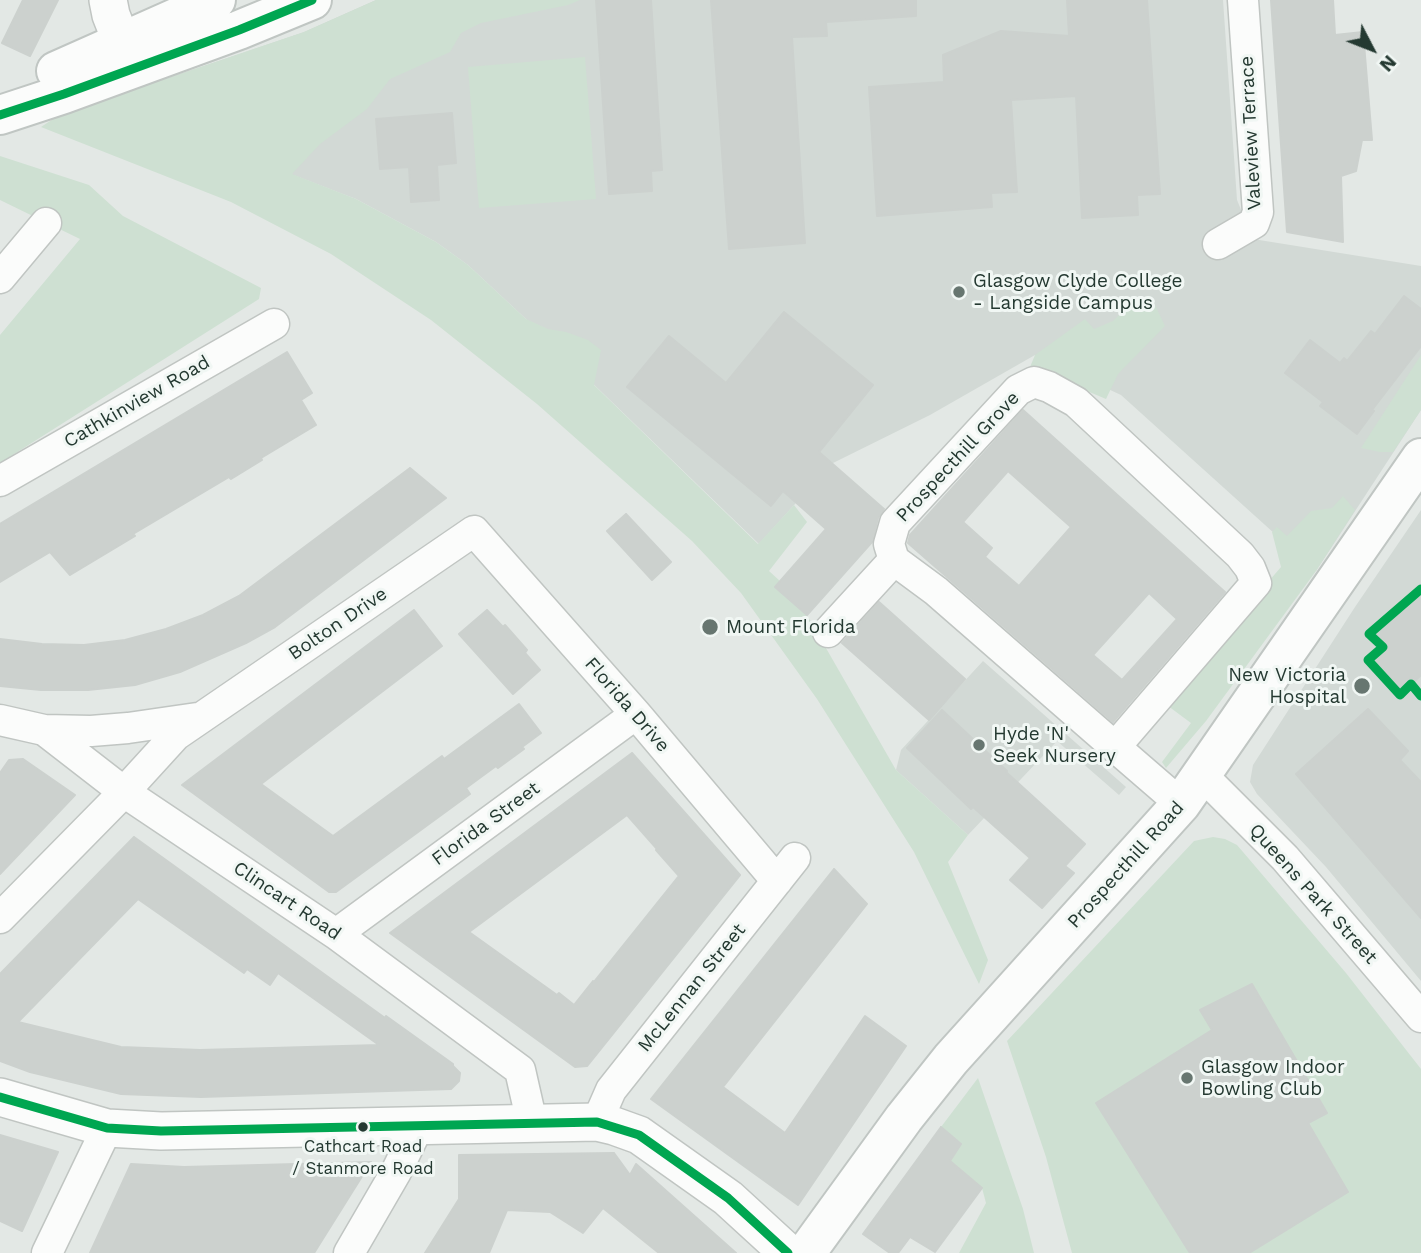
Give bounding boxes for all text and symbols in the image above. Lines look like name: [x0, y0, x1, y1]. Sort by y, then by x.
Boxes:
north arrow: [1337, 14, 1407, 84]
text: N: [1375, 50, 1401, 76]
street label: Valeview Terrace: [1236, 55, 1266, 211]
place label: Glasgow Clyde College - Langside Campus: [973, 270, 1183, 314]
marker: Glasgow Clyde College - Langside Campus: [951, 284, 967, 300]
street label: Cathkinview Road: [60, 351, 214, 453]
street label: Prospecthill Grove: [892, 387, 1024, 527]
street label: Bolton Drive: [284, 583, 392, 665]
place label: Mount Florida: [726, 616, 856, 638]
marker: Mount Florida: [700, 617, 720, 637]
street label: Florida Drive: [580, 653, 674, 757]
place label: New Victoria Hospital: [1228, 664, 1346, 708]
marker: New Victoria Hospital: [1352, 676, 1372, 696]
place label: Hyde 'N' Seek Nursery: [993, 723, 1116, 767]
marker: Hyde 'N' Seek Nursery: [971, 737, 987, 753]
street label: Florida Street: [428, 777, 544, 871]
street label: Prospecthill Road: [1063, 797, 1189, 933]
street label: Queens Park Street: [1244, 819, 1382, 969]
street label: Clincart Road: [229, 857, 345, 945]
street label: McLennan Street: [633, 919, 751, 1057]
place label: Glasgow Indoor Bowling Club: [1201, 1056, 1345, 1100]
marker: Glasgow Indoor Bowling Club: [1179, 1070, 1195, 1086]
marker: Cathcart Road / Stanmore Road: [356, 1120, 370, 1134]
place label: Cathcart Road / Stanmore Road: [292, 1137, 434, 1177]

